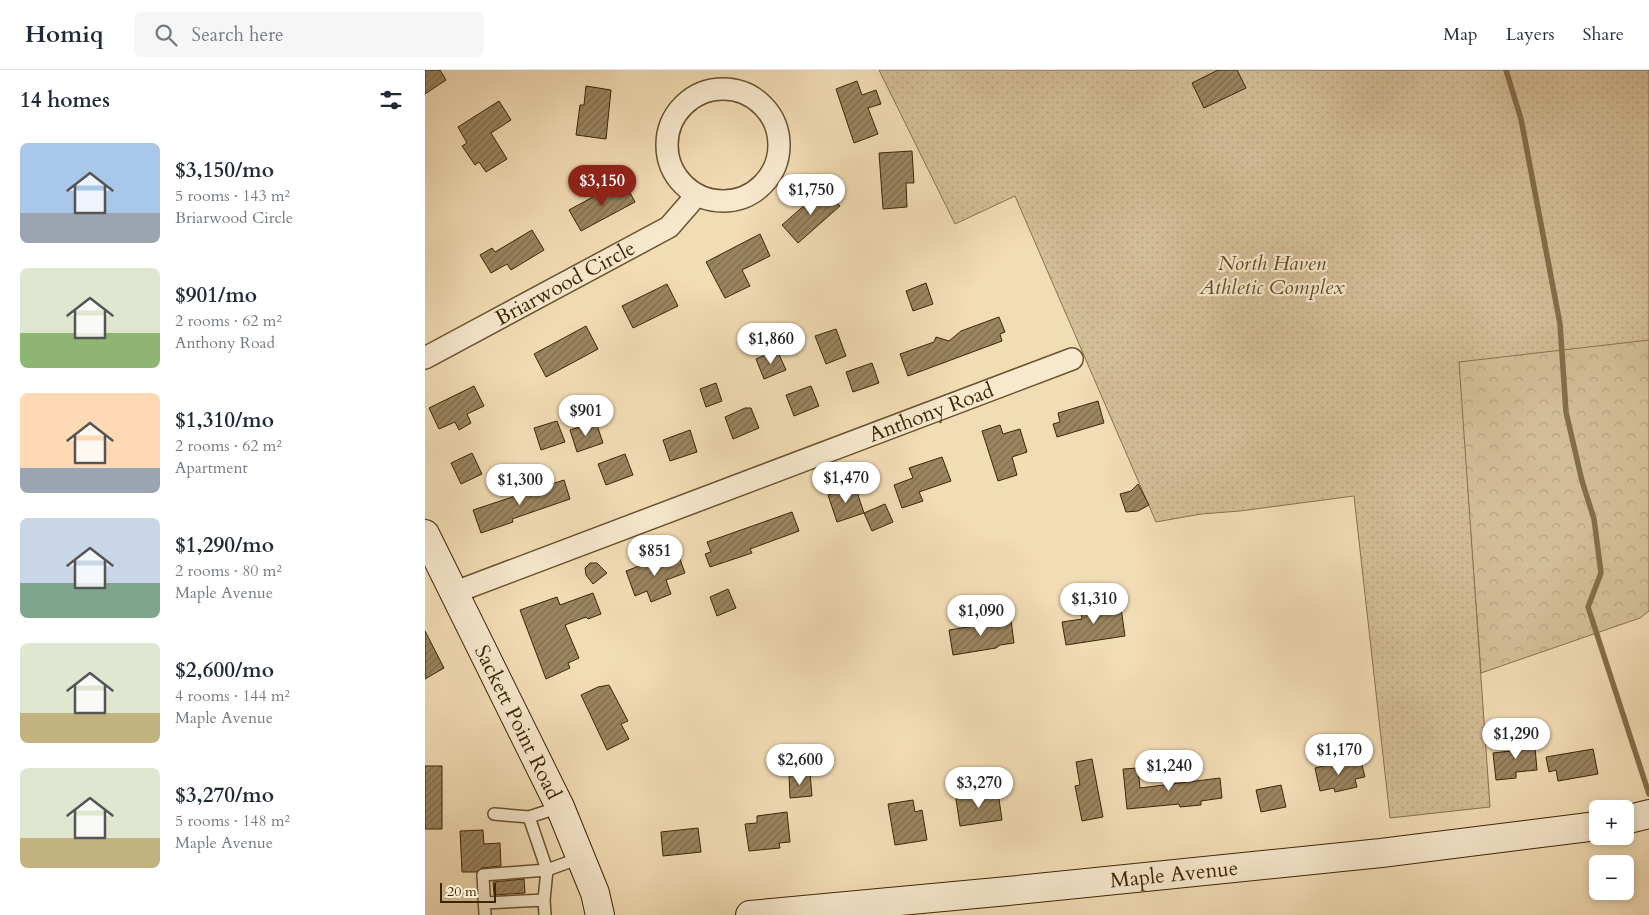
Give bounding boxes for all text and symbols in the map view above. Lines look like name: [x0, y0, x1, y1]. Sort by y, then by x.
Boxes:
search box: [134, 12, 484, 57]
text: Homiq: [25, 18, 104, 51]
icon: search: [152, 21, 180, 49]
text: Search here: [192, 22, 284, 48]
text: Map: [1443, 22, 1478, 47]
text: Layers: [1506, 22, 1555, 47]
text: Share: [1583, 22, 1624, 47]
text: 14 homes: [20, 86, 110, 115]
icon: filters: [377, 86, 405, 114]
text: $3,150/mo: [175, 156, 274, 185]
icon: home: [60, 163, 120, 223]
pin: $3,150: [561, 164, 643, 207]
text: $3,150: [579, 170, 625, 192]
pin: $1,750: [770, 174, 852, 216]
text: $1,750: [788, 179, 834, 201]
text: 5 rooms · 143 m²: [175, 185, 290, 207]
text: Briarwood Circle: [175, 207, 293, 229]
street label: Briarwood Circle: [490, 233, 640, 332]
park label: North Haven Athletic Complex: [1199, 249, 1345, 302]
text: $901/mo: [175, 281, 257, 310]
icon: home: [60, 288, 120, 348]
text: 2 rooms · 62 m²: [175, 310, 282, 332]
pin: $1,860: [730, 322, 812, 365]
text: $1,860: [748, 328, 794, 350]
text: Anthony Road: [175, 332, 275, 354]
street label: Anthony Road: [864, 376, 998, 449]
pin: $901: [556, 394, 616, 437]
text: $901: [570, 400, 602, 422]
text: $1,310/mo: [175, 406, 274, 435]
icon: home: [60, 413, 120, 473]
text: 2 rooms · 62 m²: [175, 435, 282, 457]
text: Apartment: [175, 457, 248, 479]
pin: $1,470: [805, 462, 887, 504]
pin: $1,300: [479, 464, 561, 506]
text: $1,470: [823, 467, 869, 489]
text: $1,300: [497, 469, 543, 491]
text: $1,290/mo: [175, 531, 274, 560]
pin: $851: [625, 534, 685, 577]
icon: home: [60, 538, 120, 598]
text: $851: [639, 540, 671, 562]
text: 2 rooms · 80 m²: [175, 560, 282, 582]
text: Maple Avenue: [175, 582, 273, 604]
pin: $1,310: [1053, 582, 1135, 625]
text: $1,310: [1071, 588, 1117, 610]
pin: $1,090: [940, 594, 1022, 637]
text: $1,090: [958, 600, 1004, 622]
street label: Sackett Point Road: [468, 640, 569, 804]
text: $2,600/mo: [175, 656, 274, 685]
icon: home: [60, 663, 120, 723]
text: 4 rooms · 144 m²: [175, 685, 290, 707]
text: Maple Avenue: [175, 707, 273, 729]
pin: $1,290: [1475, 718, 1557, 760]
text: $1,290: [1493, 723, 1539, 745]
pin: $1,170: [1298, 734, 1380, 776]
text: $1,170: [1316, 739, 1362, 761]
pin: $2,600: [759, 744, 841, 786]
text: $2,600: [777, 749, 823, 771]
pin: $1,240: [1128, 750, 1210, 792]
text: $1,240: [1146, 755, 1192, 777]
pin: $3,270: [938, 766, 1020, 809]
text: $3,270: [956, 772, 1002, 794]
text: $3,270/mo: [175, 781, 274, 810]
icon: home: [60, 788, 120, 848]
map controls: [1589, 800, 1634, 900]
button: +: [1589, 800, 1634, 845]
text: 5 rooms · 148 m²: [175, 810, 290, 832]
text: Maple Avenue: [175, 832, 273, 854]
street label: Maple Avenue: [1109, 853, 1240, 895]
button: −: [1589, 855, 1634, 900]
scale bar: [440, 880, 496, 903]
text: 20 m: [447, 882, 477, 901]

